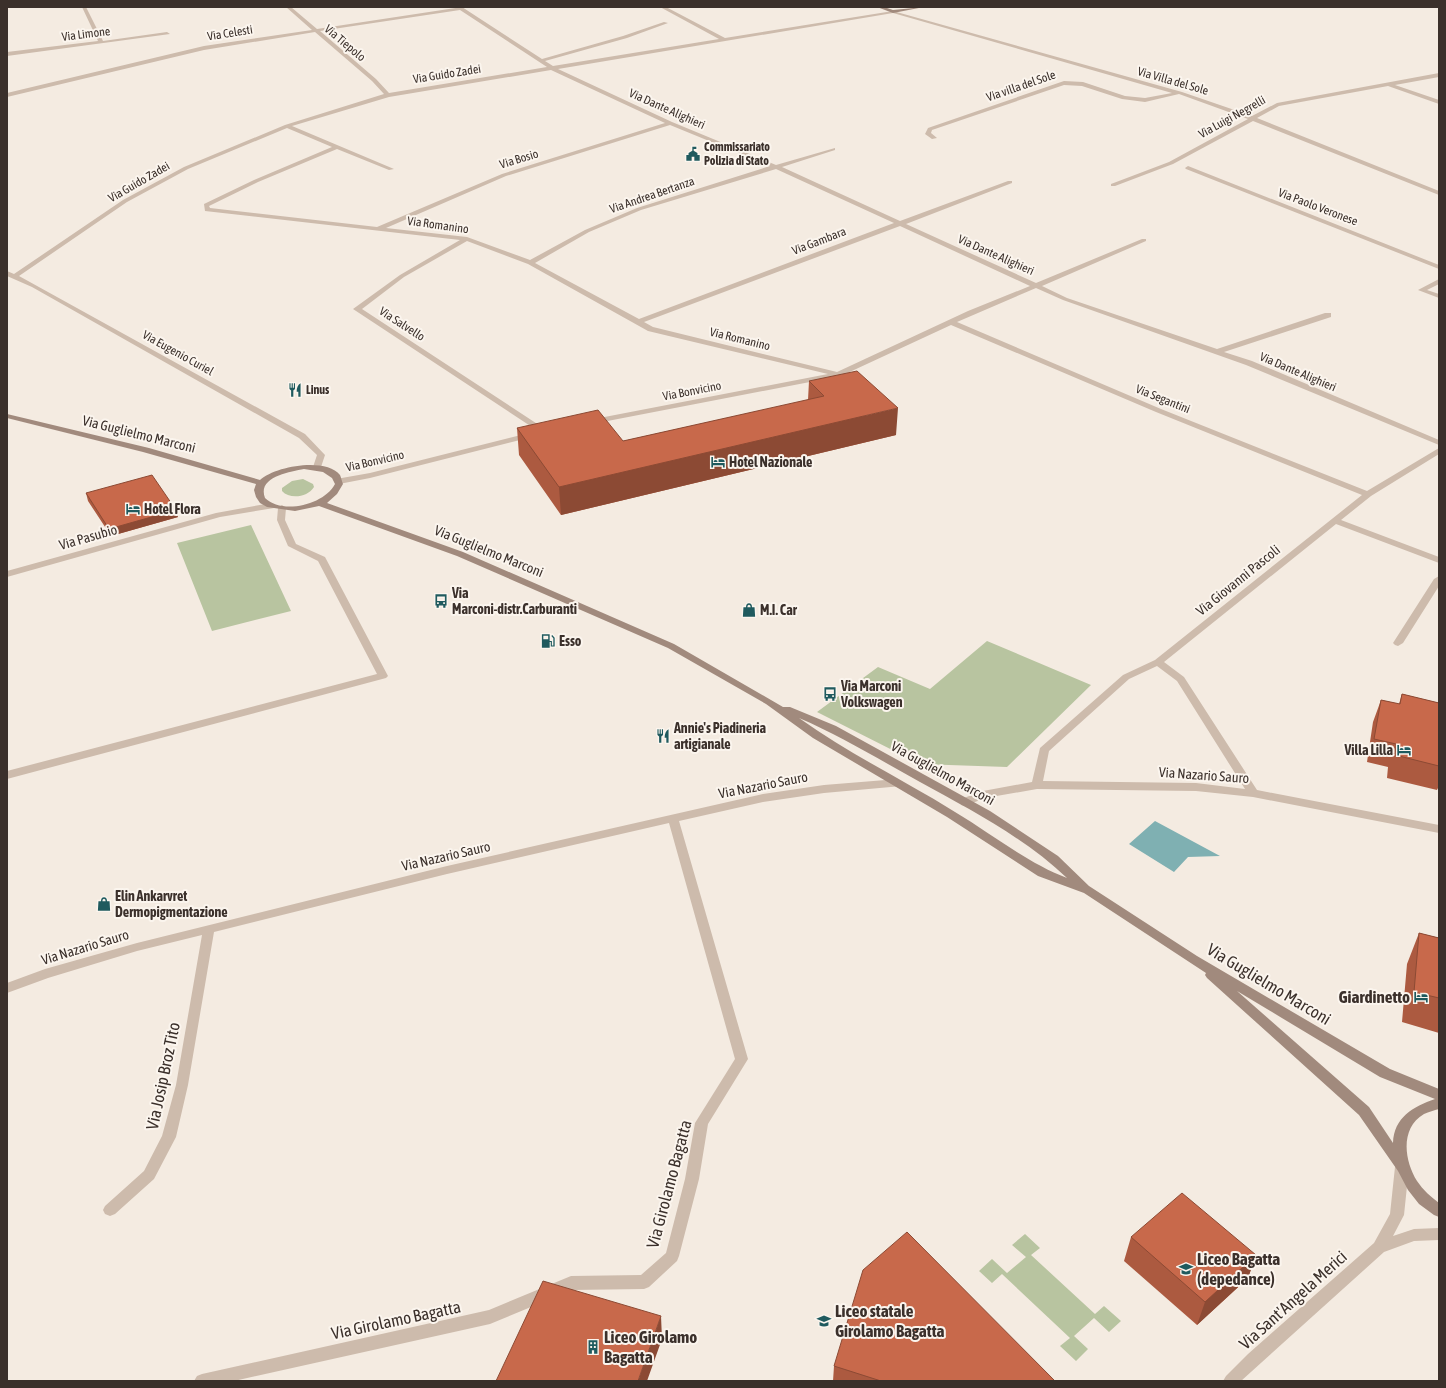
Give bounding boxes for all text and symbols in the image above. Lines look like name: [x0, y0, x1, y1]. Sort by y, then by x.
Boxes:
street label: Via Tiepolo: [322, 22, 369, 64]
street label: Via Celesti: [206, 23, 254, 43]
street label: Via Limone: [61, 24, 111, 44]
street label: Via Guido Zadei: [412, 62, 482, 86]
street label: Via Villa del Sole: [1136, 64, 1210, 98]
street label: Via villa del Sole: [985, 68, 1057, 104]
street label: Via Dante Alighieri: [627, 86, 707, 132]
street label: Via Luigi Negrelli: [1196, 93, 1268, 141]
place label: Commissariato Polizia di Stato: [704, 140, 770, 168]
street label: Via Bosio: [498, 146, 540, 172]
public building icon: Commissariato Polizia di Stato: [685, 146, 701, 162]
street label: Via Guido Zadei: [106, 159, 172, 205]
street label: Via Andrea Bertanza: [608, 174, 696, 216]
street label: Via Paolo Veronese: [1276, 185, 1360, 229]
street label: Via Romanino: [406, 214, 470, 236]
street label: Via Gambara: [790, 224, 848, 258]
street label: Via Dante Alighieri: [956, 232, 1036, 278]
street label: Via Salvello: [377, 304, 428, 344]
street label: Via Romanino: [708, 325, 772, 353]
street label: Via Eugenio Curiel: [140, 328, 217, 379]
street label: Via Dante Alighieri: [1258, 350, 1338, 394]
street label: Via Bonvicino: [662, 378, 723, 404]
restaurant icon: Linus: [287, 382, 303, 398]
street label: Via Segantini: [1134, 382, 1192, 416]
place label: Linus: [306, 383, 330, 397]
street label: Via Guglielmo Marconi: [81, 412, 197, 456]
street label: Via Bonvicino: [344, 447, 406, 475]
hotel icon: Hotel Nazionale: [710, 454, 726, 470]
place label: Hotel Nazionale: [729, 454, 812, 470]
hotel icon: Hotel Flora: [125, 501, 141, 517]
place label: Hotel Flora: [144, 501, 201, 517]
street label: Via Pasubio: [57, 521, 119, 553]
street label: Via Guglielmo Marconi: [432, 522, 546, 580]
street label: Via Giovanni Pascoli: [1193, 541, 1283, 619]
place label: Via Marconi-distr.Carburanti: [451, 585, 577, 617]
bus stop icon: Via Marconi-distr.Carburanti: [433, 593, 449, 609]
shop icon: M.I. Car: [741, 602, 757, 618]
place label: M.I. Car: [760, 602, 798, 618]
fuel station icon: Esso: [540, 633, 556, 649]
place label: Esso: [559, 633, 582, 649]
place label: Via Marconi Volkswagen: [840, 678, 903, 710]
bus stop icon: Via Marconi Volkswagen: [822, 686, 838, 702]
place label: Annie's Piadineria artigianale: [673, 720, 767, 752]
restaurant icon: Annie's Piadineria artigianale: [655, 728, 671, 744]
street label: Via Guglielmo Marconi: [888, 738, 998, 808]
place label: Villa Lilla: [1344, 742, 1393, 758]
hotel icon: Villa Lilla: [1396, 742, 1412, 758]
street label: Via Nazario Sauro: [1158, 764, 1250, 786]
street label: Via Nazario Sauro: [717, 769, 809, 801]
street label: Via Nazario Sauro: [400, 838, 492, 874]
place label: Elin Ankarvret Dermopigmentazione: [115, 888, 228, 920]
shop icon: Elin Ankarvret Dermopigmentazione: [96, 896, 112, 912]
street label: Via Nazario Sauro: [39, 926, 131, 968]
street label: Via Guglielmo Marconi: [1203, 939, 1335, 1029]
place label: Giardinetto: [1339, 987, 1410, 1007]
hotel icon: Giardinetto: [1413, 989, 1429, 1005]
street label: Via Josip Broz Tito: [142, 1020, 184, 1132]
street label: Via Girolamo Bagatta: [642, 1118, 696, 1250]
street label: Via Sant'Angela Merici: [1235, 1247, 1351, 1353]
place label: Liceo Bagatta (depedance): [1197, 1249, 1280, 1289]
school or university icon: Liceo Bagatta (depedance): [1178, 1261, 1194, 1277]
street label: Via Girolamo Bagatta: [329, 1297, 463, 1343]
place label: Liceo statale Girolamo Bagatta: [835, 1301, 945, 1341]
school or university icon: Liceo statale Girolamo Bagatta: [816, 1313, 832, 1329]
place label: Liceo Girolamo Bagatta: [604, 1327, 697, 1367]
building icon: Liceo Girolamo Bagatta: [585, 1339, 601, 1355]

